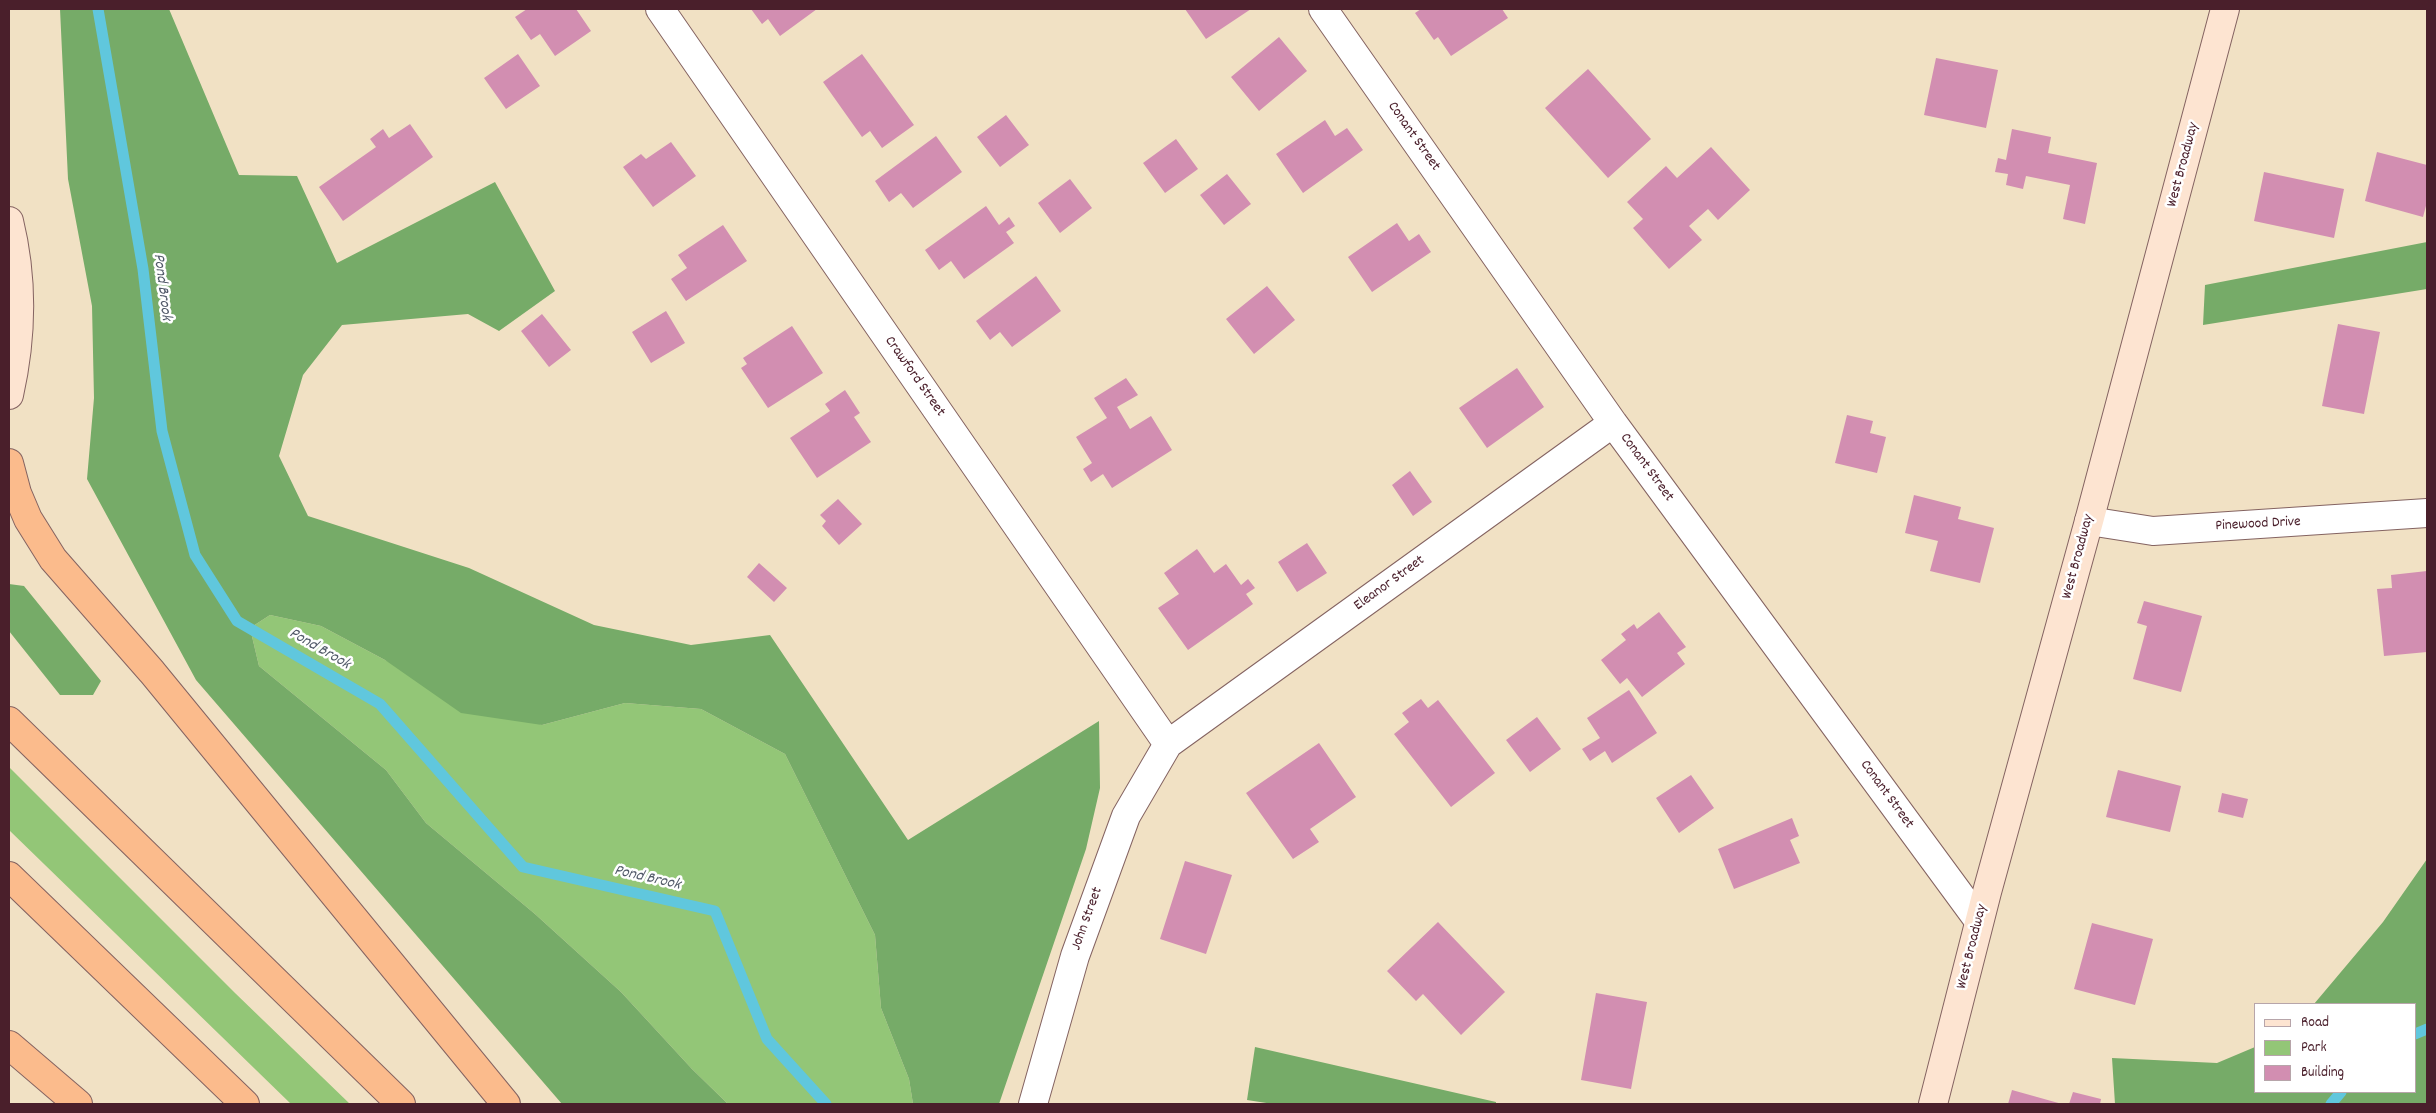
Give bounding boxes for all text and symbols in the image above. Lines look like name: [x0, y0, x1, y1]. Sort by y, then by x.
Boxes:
street label: Conant Street: [1383, 99, 1443, 175]
street label: West Broadway: [2164, 121, 2204, 209]
water label: Pond Brook: [147, 252, 175, 322]
street label: Crawford Street: [880, 333, 948, 421]
street label: Conant Street: [1615, 430, 1677, 506]
street label: West Broadway: [2059, 513, 2099, 601]
street label: Pinewood Drive: [2215, 514, 2301, 536]
street label: Eleanor Street: [1351, 552, 1429, 616]
water label: Pond Brook: [285, 625, 353, 675]
street label: Conant Street: [1855, 757, 1917, 833]
water label: Pond Brook: [612, 862, 682, 896]
street label: John Street: [1068, 885, 1108, 953]
street label: West Broadway: [1954, 903, 1992, 991]
legend: [2254, 1003, 2416, 1093]
text: Road: [2301, 1012, 2329, 1034]
text: Park: [2301, 1037, 2327, 1059]
text: Building: [2301, 1062, 2344, 1084]

